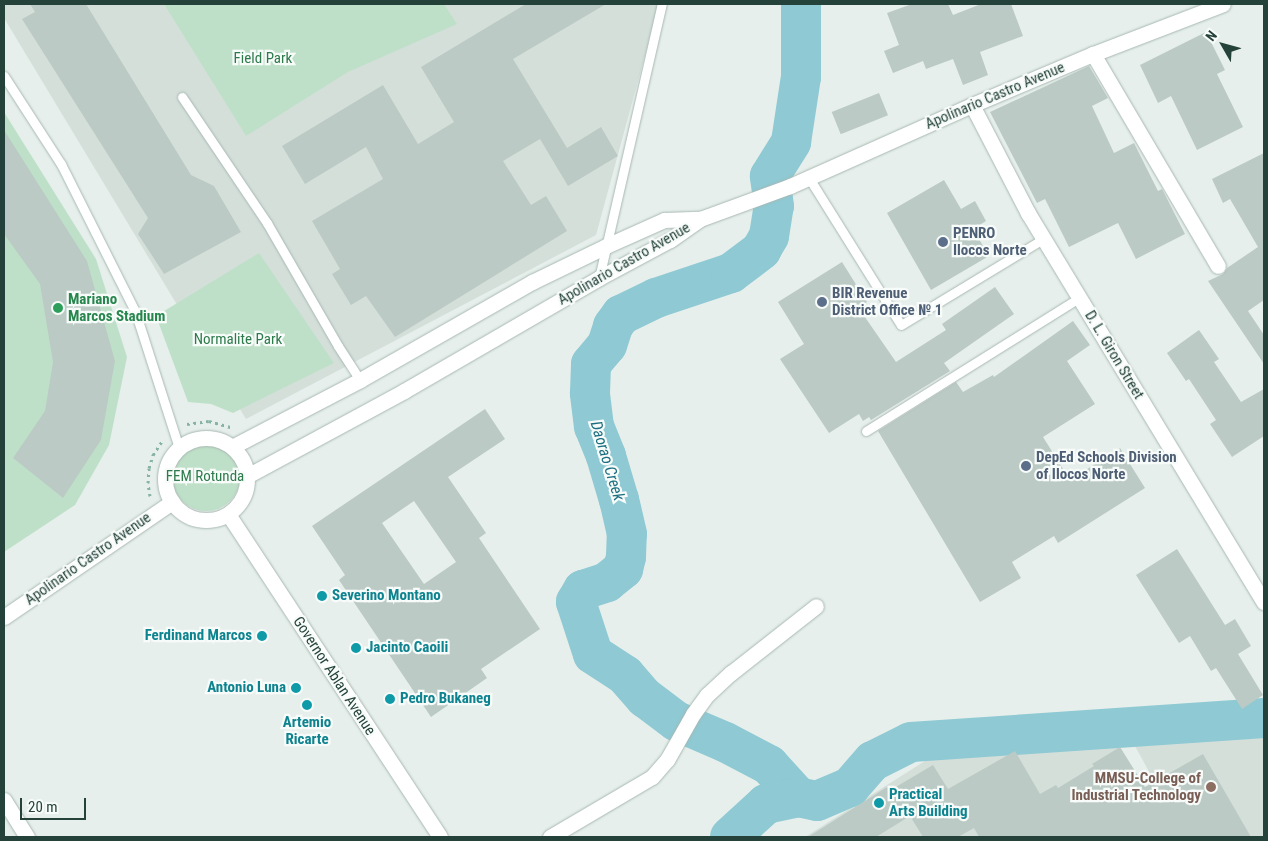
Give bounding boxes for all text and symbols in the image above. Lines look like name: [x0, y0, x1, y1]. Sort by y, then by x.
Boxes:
north arrow: [1198, 20, 1248, 70]
text: N: [1202, 27, 1220, 44]
park label: Field Park: [234, 50, 292, 68]
street label: Apolinario Castro Avenue: [923, 59, 1067, 133]
street label: Apolinario Castro Avenue: [555, 219, 693, 309]
place label: PENRO Ilocos Norte: [953, 224, 1027, 259]
marker: PENRO Ilocos Norte: [937, 236, 949, 248]
place label: BIR Revenue District Office № 1: [832, 284, 942, 319]
place label: Mariano Marcos Stadium: [68, 290, 165, 325]
marker: BIR Revenue District Office № 1: [816, 296, 828, 308]
marker: Mariano Marcos Stadium: [52, 302, 64, 314]
street label: D. L. Giron Street: [1081, 308, 1147, 402]
park label: Normalite Park: [194, 331, 282, 349]
water label: Daorao Creek: [586, 419, 628, 503]
place label: DepEd Schools Division of Ilocos Norte: [1036, 448, 1177, 483]
marker: DepEd Schools Division of Ilocos Norte: [1020, 460, 1032, 472]
park label: FEM Rotunda: [166, 468, 244, 486]
street label: Apolinario Castro Avenue: [22, 509, 154, 609]
place label: Severino Montano: [332, 587, 441, 605]
marker: Severino Montano: [316, 590, 328, 602]
street label: Governor Ablan Avenue: [289, 613, 379, 739]
place label: Ferdinand Marcos: [145, 627, 252, 645]
marker: Ferdinand Marcos: [256, 630, 268, 642]
place label: Jacinto Caoili: [366, 639, 448, 657]
marker: Jacinto Caoili: [350, 642, 362, 654]
place label: Antonio Luna: [207, 679, 286, 697]
marker: Antonio Luna: [290, 682, 302, 694]
place label: Pedro Bukaneg: [400, 690, 491, 708]
marker: Pedro Bukaneg: [384, 693, 396, 705]
marker: Artemio Ricarte: [301, 699, 313, 711]
place label: Artemio Ricarte: [283, 713, 331, 748]
place label: MMSU-College of Industrial Technology: [1071, 769, 1201, 804]
marker: MMSU-College of Industrial Technology: [1205, 781, 1217, 793]
place label: Practical Arts Building: [889, 785, 968, 820]
scale bar: [22, 788, 89, 820]
marker: Practical Arts Building: [873, 797, 885, 809]
text: 20 m: [28, 798, 58, 816]

